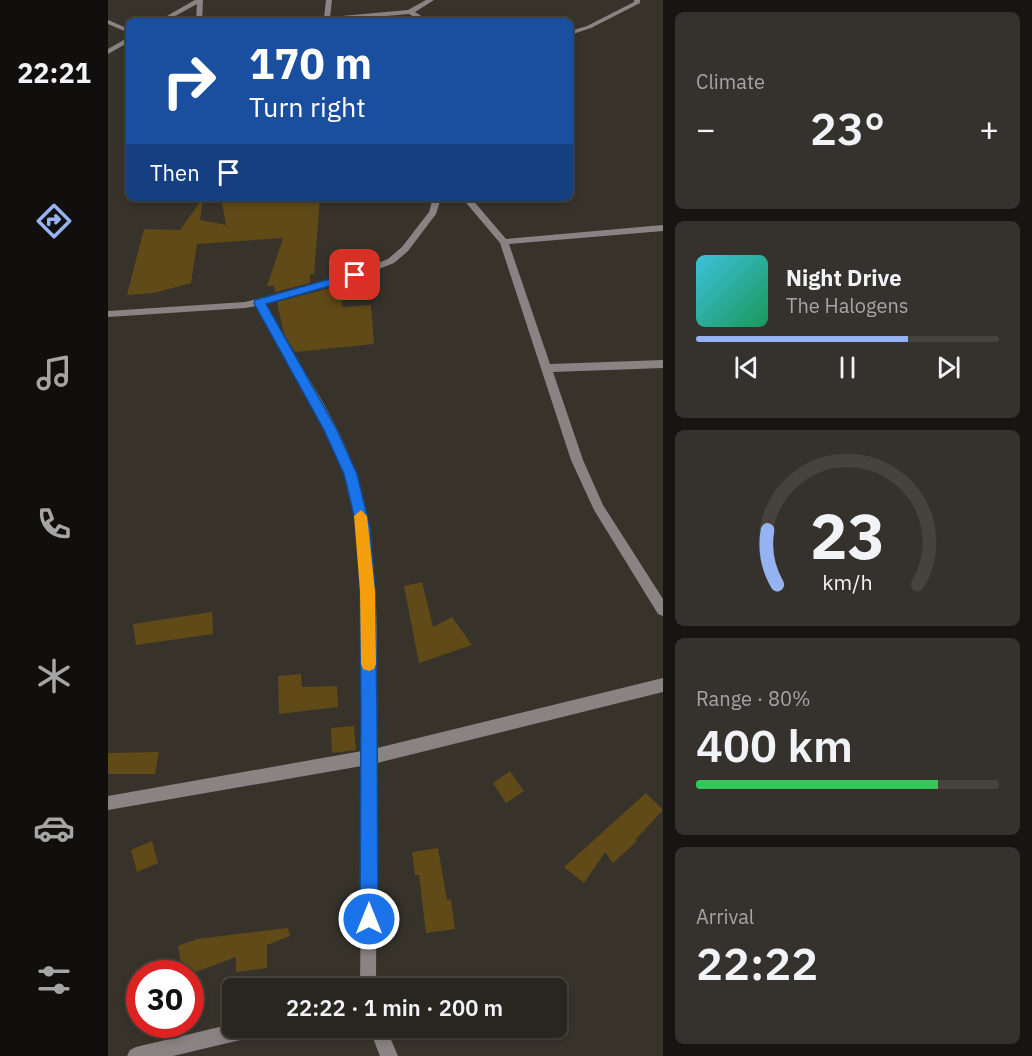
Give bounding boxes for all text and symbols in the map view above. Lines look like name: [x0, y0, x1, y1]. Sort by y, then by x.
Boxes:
text: 170 m: [249, 36, 372, 91]
icon: right: [150, 42, 228, 120]
text: 22:21: [17, 55, 91, 90]
text: Climate: [696, 68, 765, 95]
text: Turn right: [249, 89, 366, 124]
text: 23°: [810, 99, 885, 157]
text: −: [696, 107, 716, 150]
text: +: [979, 107, 999, 150]
icon: arrive: [212, 156, 245, 189]
text: Then: [150, 158, 200, 187]
icon: directions: [33, 200, 75, 242]
pin: [329, 249, 380, 300]
icon: arrive: [338, 258, 371, 291]
text: Night Drive: [786, 263, 902, 292]
text: The Halogens: [786, 292, 908, 319]
icon: previous: [730, 351, 763, 384]
icon: pause: [831, 351, 864, 384]
icon: next: [932, 351, 965, 384]
icon: music: [33, 352, 75, 394]
text: 23: [810, 495, 885, 576]
icon: phone: [33, 503, 75, 545]
text: km/h: [822, 568, 873, 596]
icon: climate: [33, 655, 75, 697]
text: Range · 80%: [696, 685, 811, 712]
text: 400 km: [696, 716, 853, 774]
icon: car: [33, 807, 75, 849]
position arrow: [337, 887, 401, 951]
text: Arrival: [696, 903, 754, 930]
text: 22:22: [696, 934, 818, 992]
icon: filters: [33, 959, 75, 1001]
speed limit sign: 30: [126, 960, 204, 1038]
text: 22:22 · 1 min · 200 m: [286, 993, 503, 1022]

